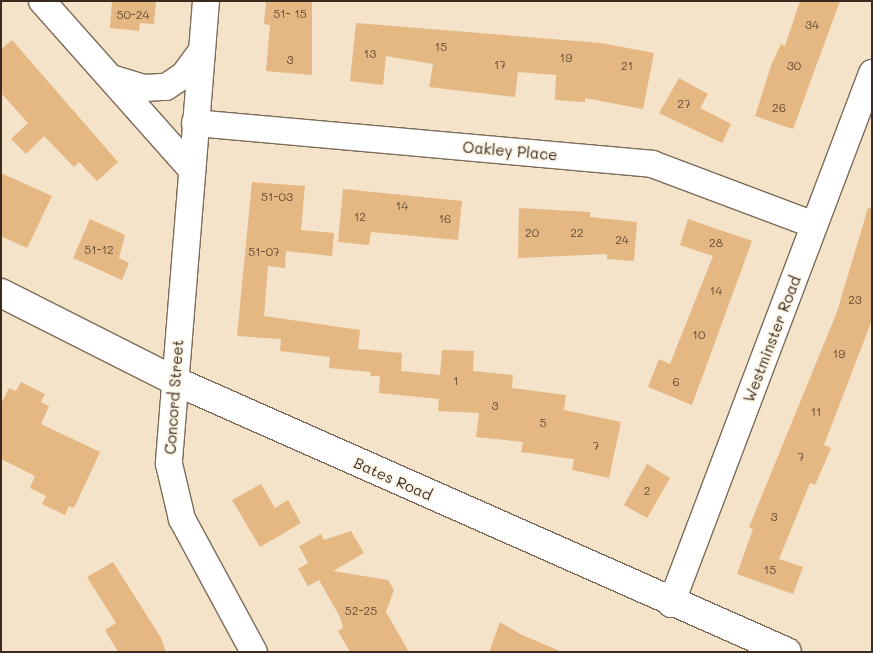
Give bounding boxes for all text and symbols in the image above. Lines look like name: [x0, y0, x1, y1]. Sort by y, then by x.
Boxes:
house number: 51- 15: [273, 7, 307, 21]
house number: 50-24: [116, 8, 150, 22]
house number: 34: [805, 18, 819, 32]
house number: 15: [435, 40, 447, 54]
house number: 13: [364, 47, 376, 61]
house number: 19: [560, 51, 572, 65]
house number: 3: [286, 53, 294, 67]
house number: 17: [494, 58, 506, 72]
house number: 21: [621, 59, 633, 73]
house number: 30: [787, 59, 801, 73]
house number: 27: [677, 97, 691, 111]
house number: 26: [772, 101, 786, 115]
street label: Oakley Place: [462, 138, 558, 164]
house number: 51-03: [261, 190, 293, 204]
house number: 14: [396, 199, 408, 213]
house number: 12: [354, 210, 366, 224]
house number: 16: [439, 212, 451, 226]
house number: 20: [525, 226, 539, 240]
house number: 22: [570, 226, 584, 240]
house number: 24: [615, 233, 629, 247]
house number: 28: [709, 236, 723, 250]
house number: 51-12: [84, 243, 114, 257]
house number: 51-07: [248, 245, 280, 259]
street label: Westminster Road: [740, 273, 804, 405]
house number: 14: [710, 284, 722, 298]
house number: 23: [848, 293, 862, 307]
house number: 10: [693, 328, 705, 342]
street label: Concord Street: [161, 339, 187, 455]
house number: 19: [833, 347, 845, 361]
house number: 1: [453, 374, 459, 388]
house number: 6: [672, 375, 680, 389]
house number: 3: [491, 399, 499, 413]
house number: 11: [811, 405, 821, 419]
house number: 5: [540, 416, 546, 430]
house number: 7: [593, 439, 599, 453]
house number: 7: [798, 450, 804, 464]
street label: Bates Road: [351, 454, 435, 504]
house number: 2: [644, 484, 650, 498]
house number: 3: [770, 510, 778, 524]
house number: 15: [764, 563, 776, 577]
house number: 52-25: [345, 604, 377, 618]

